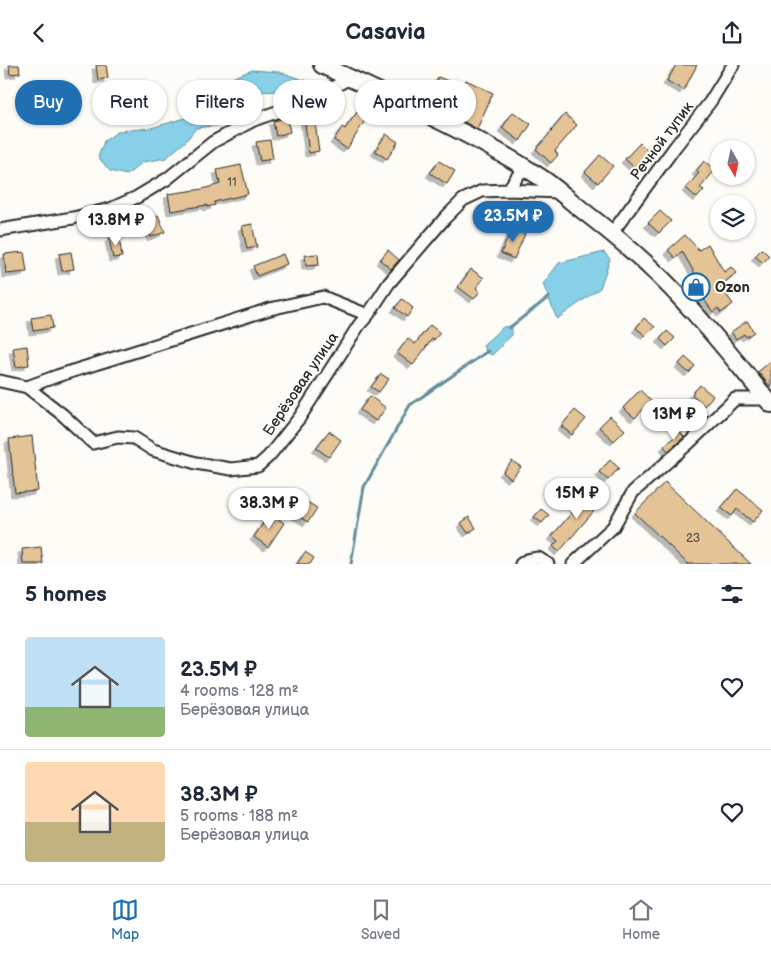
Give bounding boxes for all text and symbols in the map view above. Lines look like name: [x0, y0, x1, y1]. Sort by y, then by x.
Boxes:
icon: back: [25, 19, 53, 47]
text: Casavia: [345, 19, 426, 46]
icon: share: [718, 19, 746, 47]
chip: Buy: [15, 80, 82, 125]
chip: Rent: [92, 80, 167, 125]
chip: Filters: [177, 80, 263, 125]
chip: New: [273, 80, 345, 125]
chip: Apartment: [355, 80, 476, 125]
street label: Речной тупик: [626, 98, 698, 184]
north arrow: [710, 140, 755, 185]
map controls: [710, 140, 755, 240]
house number: 11: [227, 175, 237, 190]
button: layers: [710, 195, 755, 240]
pin: 23.5M ₽: [467, 201, 559, 243]
pin: 13.8M ₽: [70, 205, 162, 247]
text: 23.5M ₽: [484, 207, 542, 226]
text: 13.8M ₽: [88, 211, 144, 230]
shop icon: Ozon: [681, 272, 711, 302]
place label: Ozon: [715, 278, 750, 297]
street label: Берёзовая улица: [259, 328, 343, 440]
pin: 13M ₽: [639, 399, 709, 441]
text: 13M ₽: [652, 405, 696, 424]
pin: 15M ₽: [542, 477, 612, 520]
text: 15M ₽: [555, 484, 599, 503]
pin: 38.3M ₽: [223, 487, 315, 530]
text: 38.3M ₽: [239, 494, 299, 513]
house number: 23: [686, 531, 700, 546]
icon: filters: [718, 580, 746, 608]
text: 5 homes: [25, 582, 107, 607]
icon: home: [65, 657, 125, 717]
text: 23.5M ₽: [180, 657, 257, 682]
icon: heart: [718, 673, 746, 701]
text: 4 rooms · 128 m²: [180, 682, 299, 701]
text: Берёзовая улица: [180, 701, 309, 720]
icon: home: [65, 782, 125, 842]
text: 38.3M ₽: [180, 782, 258, 807]
icon: heart: [718, 798, 746, 826]
text: 5 rooms · 188 m²: [180, 807, 298, 826]
text: Берёзовая улица: [180, 826, 309, 845]
tab: Map: [111, 896, 139, 943]
tab: Saved: [361, 896, 400, 943]
tab: Home: [622, 896, 660, 943]

